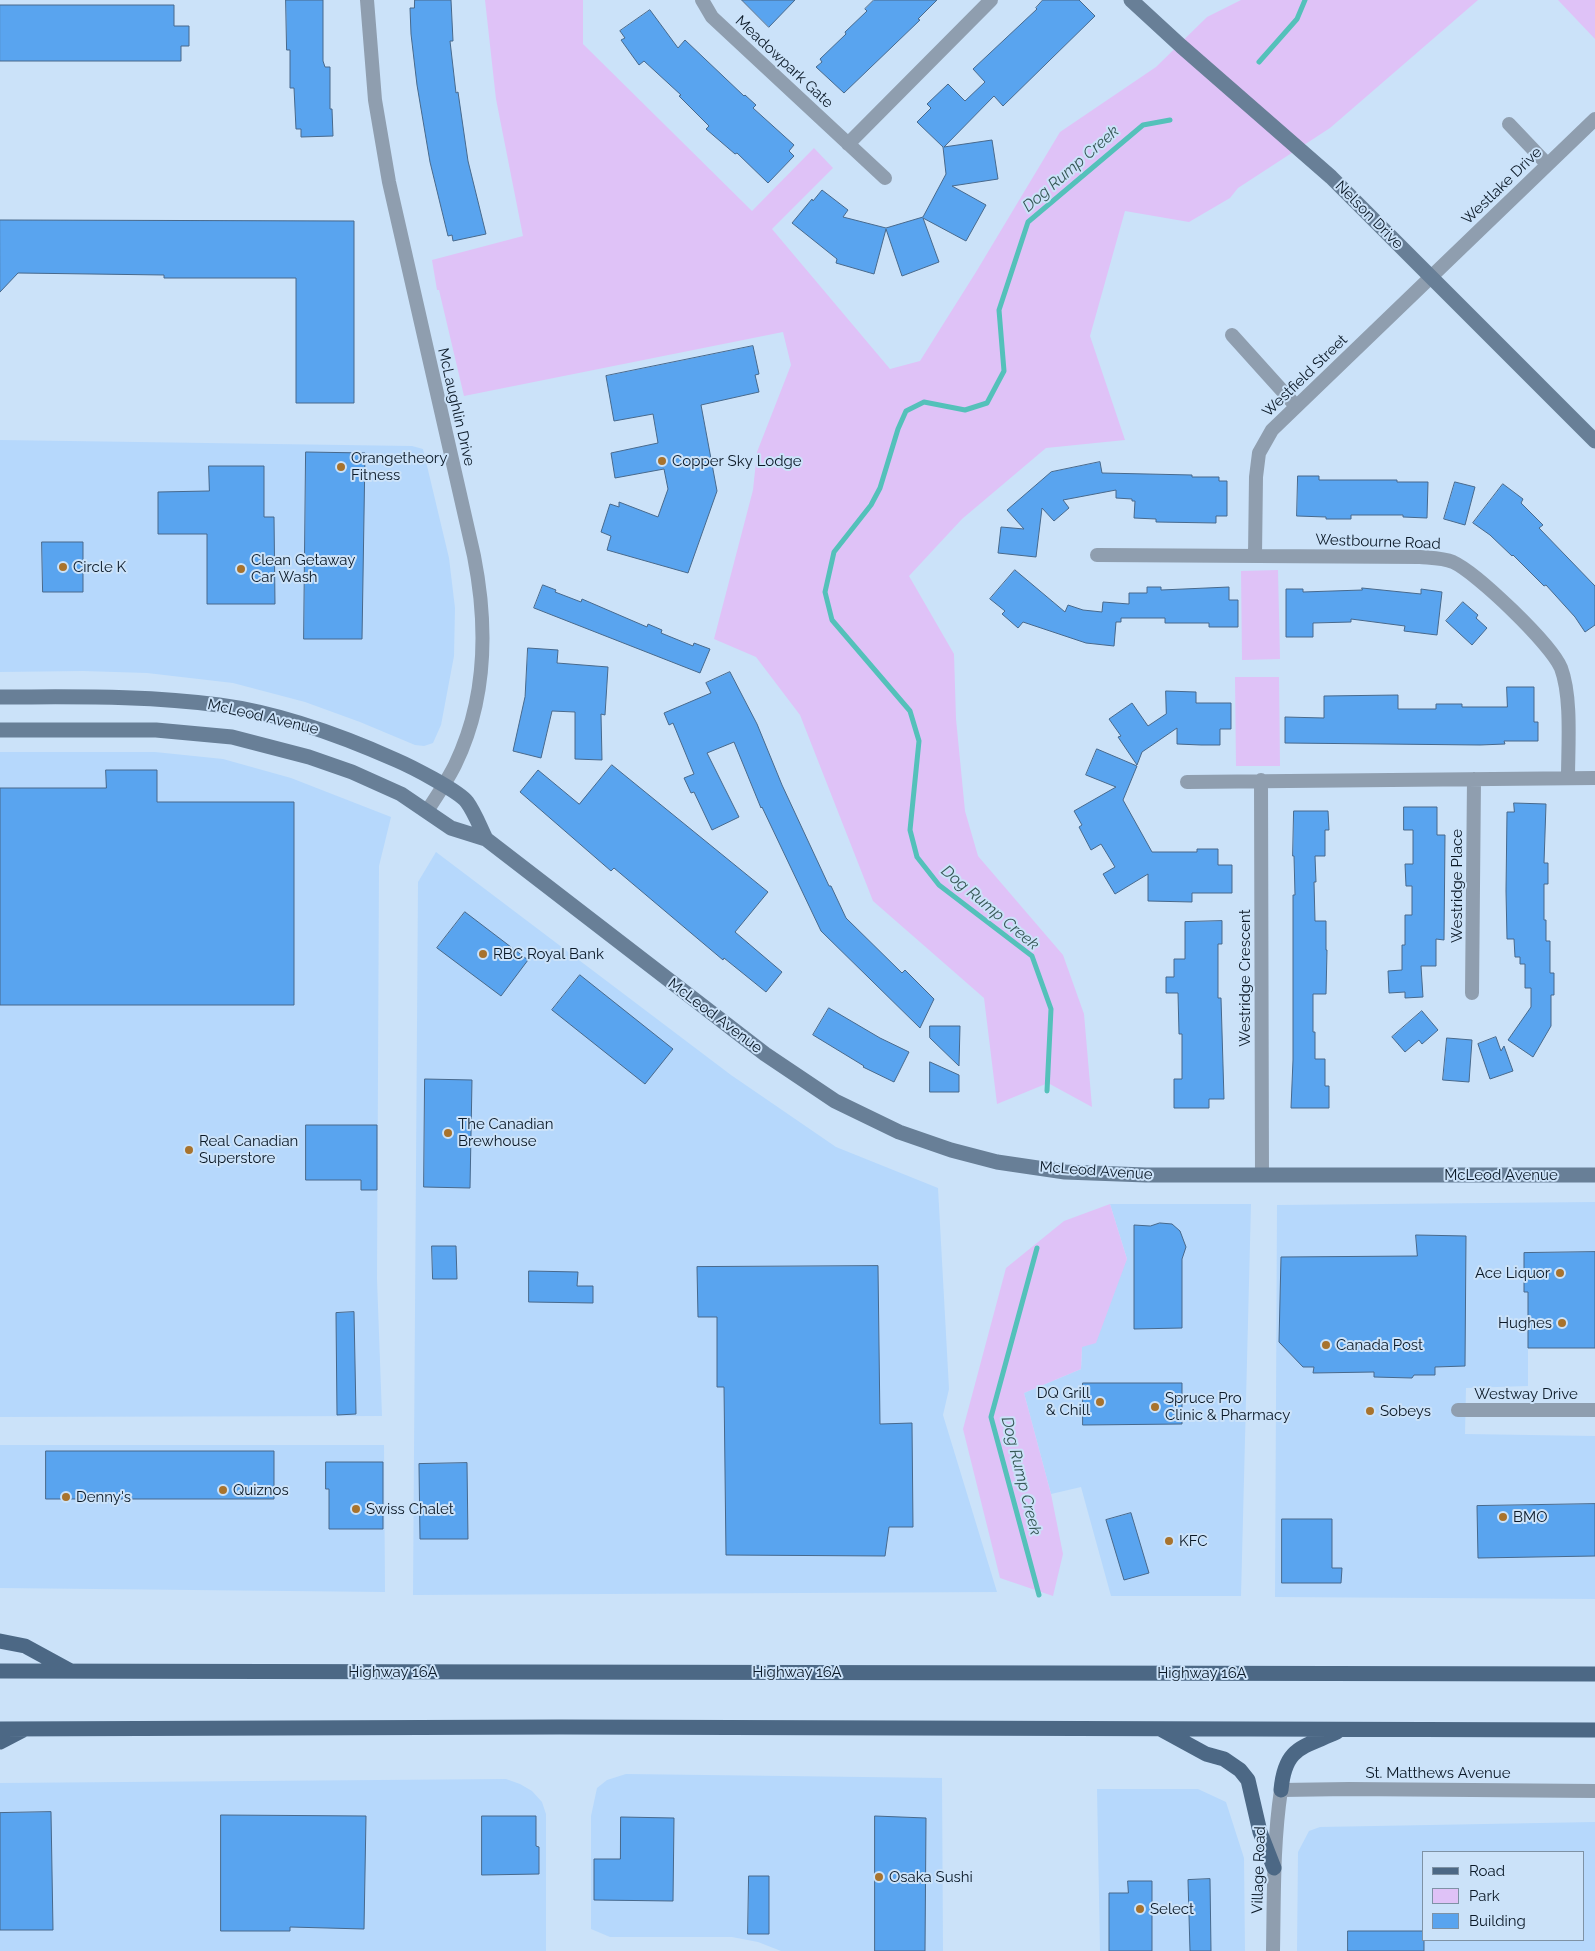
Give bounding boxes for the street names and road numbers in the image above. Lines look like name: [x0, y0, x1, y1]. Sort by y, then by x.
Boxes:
street label: Meadowpark Gate: [731, 12, 837, 112]
street label: Westlake Drive: [1458, 143, 1546, 229]
street label: Nelson Drive: [1331, 177, 1407, 253]
street label: Westfield Street: [1259, 331, 1351, 421]
street label: McLaughlin Drive: [434, 346, 478, 468]
street label: Westbourne Road: [1315, 531, 1441, 553]
street label: McLeod Avenue: [206, 695, 320, 739]
street label: Westridge Place: [1448, 829, 1466, 943]
street label: Westridge Crescent: [1236, 909, 1254, 1047]
street label: McLeod Avenue: [664, 975, 766, 1057]
street label: McLeod Avenue: [1039, 1158, 1153, 1184]
street label: McLeod Avenue: [1444, 1166, 1558, 1184]
street label: Westway Drive: [1474, 1385, 1578, 1403]
street label: Highway 16A: [348, 1663, 438, 1681]
street label: Highway 16A: [752, 1663, 842, 1681]
street label: Highway 16A: [1157, 1664, 1247, 1682]
street label: St. Matthews Avenue: [1366, 1764, 1510, 1782]
street label: Village Road: [1248, 1826, 1270, 1914]

